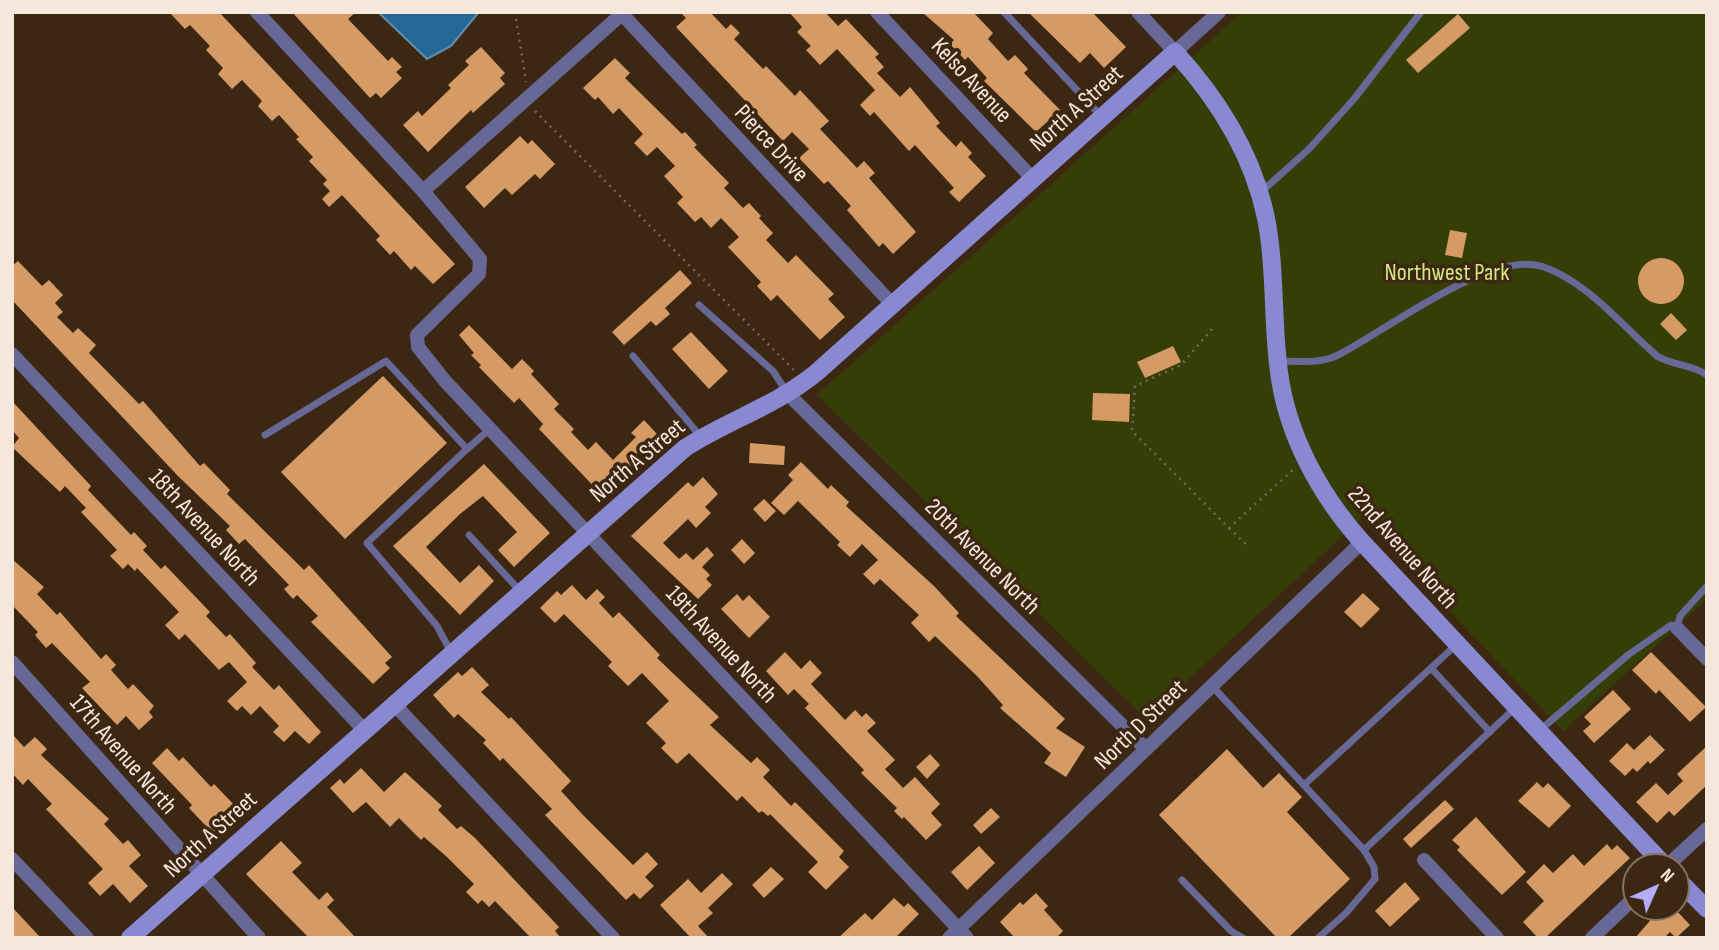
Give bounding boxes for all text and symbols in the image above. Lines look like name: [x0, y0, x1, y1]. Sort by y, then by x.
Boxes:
street label: Kelso Avenue: [925, 32, 1018, 129]
street label: North A Street: [1024, 59, 1129, 158]
street label: Pierce Drive: [728, 98, 815, 188]
park label: Northwest Park: [1385, 258, 1509, 287]
street label: North A Street: [584, 412, 691, 509]
street label: 18th Avenue North: [143, 463, 266, 592]
street label: 22nd Avenue North: [1341, 480, 1464, 615]
street label: 20th Avenue North: [919, 493, 1046, 620]
street label: 19th Avenue North: [660, 580, 783, 709]
street label: North D Street: [1088, 673, 1193, 775]
street label: 17th Avenue North: [64, 689, 183, 820]
street label: North A Street: [158, 785, 263, 884]
north arrow: [1621, 852, 1691, 922]
text: N: [1655, 864, 1679, 888]

